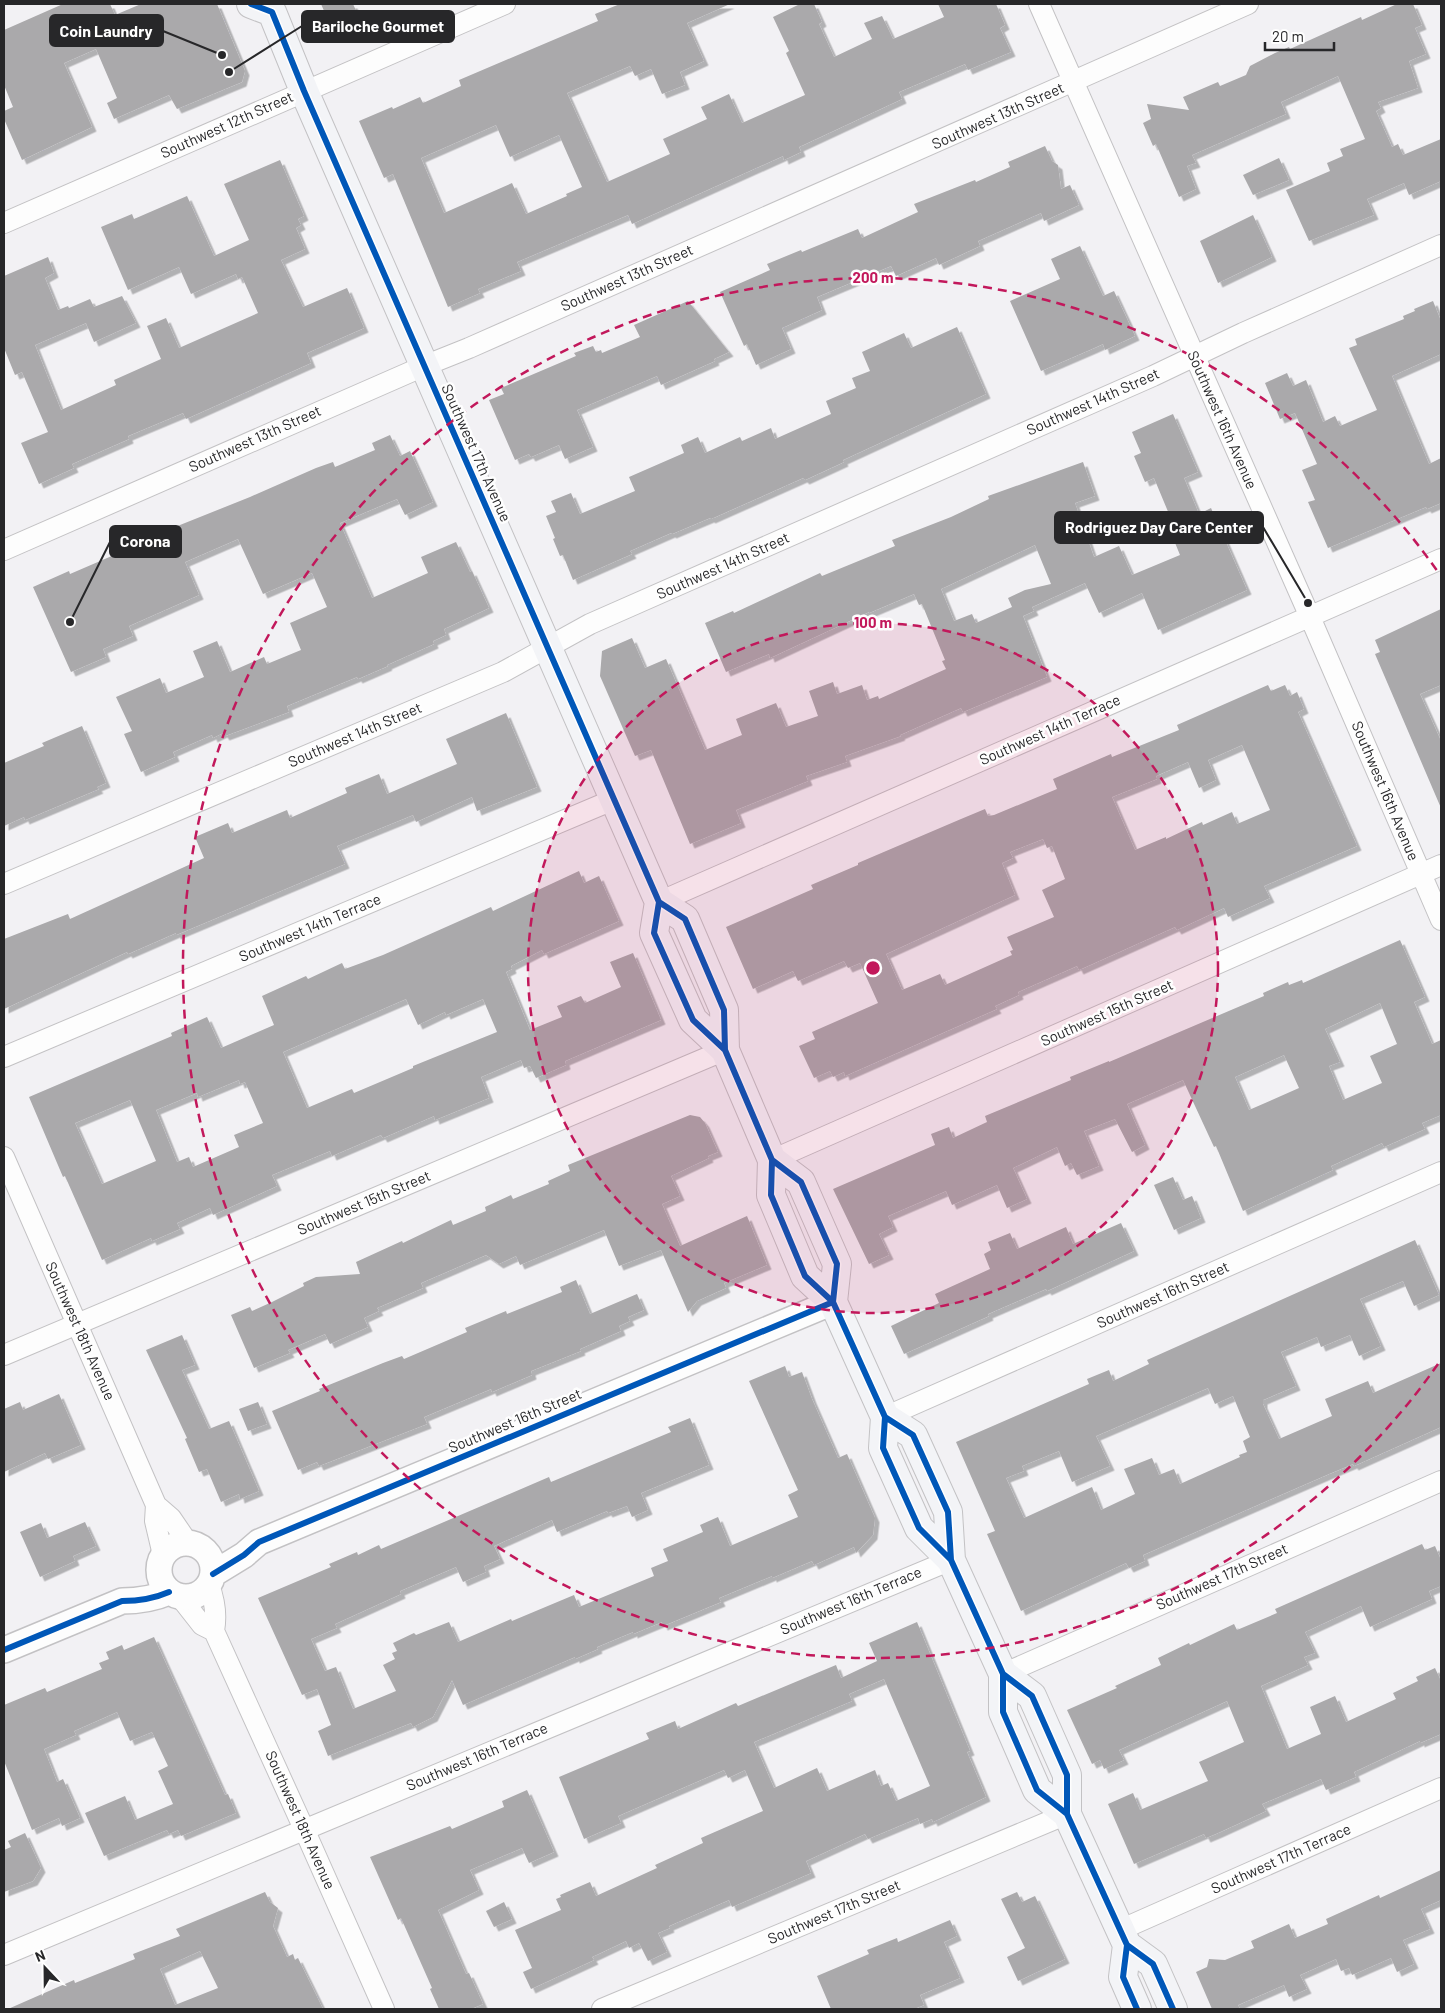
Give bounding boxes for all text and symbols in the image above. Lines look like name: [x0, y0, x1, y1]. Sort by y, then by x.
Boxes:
callout: Bariloche Gourmet: [302, 11, 454, 42]
callout: Coin Laundry: [50, 15, 163, 46]
text: Bariloche Gourmet: [312, 16, 444, 35]
scale bar: [1265, 20, 1334, 52]
text: Coin Laundry: [59, 21, 153, 40]
text: 20 m: [1272, 27, 1304, 45]
street label: Southwest 13th Street: [929, 78, 1067, 152]
street label: Southwest 12th Street: [157, 87, 296, 161]
street label: Southwest 13th Street: [558, 240, 696, 314]
text: 200 m: [852, 268, 894, 286]
street label: Southwest 16th Avenue: [1184, 348, 1262, 492]
street label: Southwest 14th Street: [1023, 364, 1162, 438]
street label: Southwest 17th Avenue: [438, 381, 515, 524]
street label: Southwest 13th Street: [186, 401, 324, 475]
callout: Rodriguez Day Care Center: [1055, 512, 1263, 543]
text: Rodriguez Day Care Center: [1065, 517, 1253, 536]
callout: Corona: [110, 526, 181, 557]
street label: Southwest 14th Street: [653, 528, 792, 602]
text: Corona: [120, 531, 170, 550]
text: 100 m: [854, 613, 892, 631]
street label: Southwest 14th Terrace: [976, 690, 1123, 768]
street label: Southwest 14th Street: [285, 698, 424, 770]
street label: Southwest 16th Avenue: [1348, 718, 1423, 863]
street label: Southwest 14th Terrace: [236, 889, 383, 965]
centre of rings: [864, 959, 882, 977]
street label: Southwest 15th Street: [1038, 975, 1176, 1049]
street label: Southwest 15th Street: [294, 1166, 433, 1238]
street label: Southwest 16th Street: [1094, 1257, 1232, 1331]
street label: Southwest 18th Avenue: [42, 1259, 120, 1403]
street label: Southwest 16th Street: [445, 1384, 584, 1456]
street label: Southwest 17th Street: [1153, 1539, 1290, 1613]
street label: Southwest 16th Terrace: [777, 1562, 924, 1638]
street label: Southwest 16th Terrace: [403, 1718, 550, 1794]
street label: Southwest 18th Avenue: [262, 1748, 340, 1892]
street label: Southwest 17th Terrace: [1208, 1819, 1353, 1897]
street label: Southwest 17th Street: [765, 1875, 903, 1947]
north arrow: [20, 1943, 70, 1993]
text: N: [32, 1946, 47, 1965]

